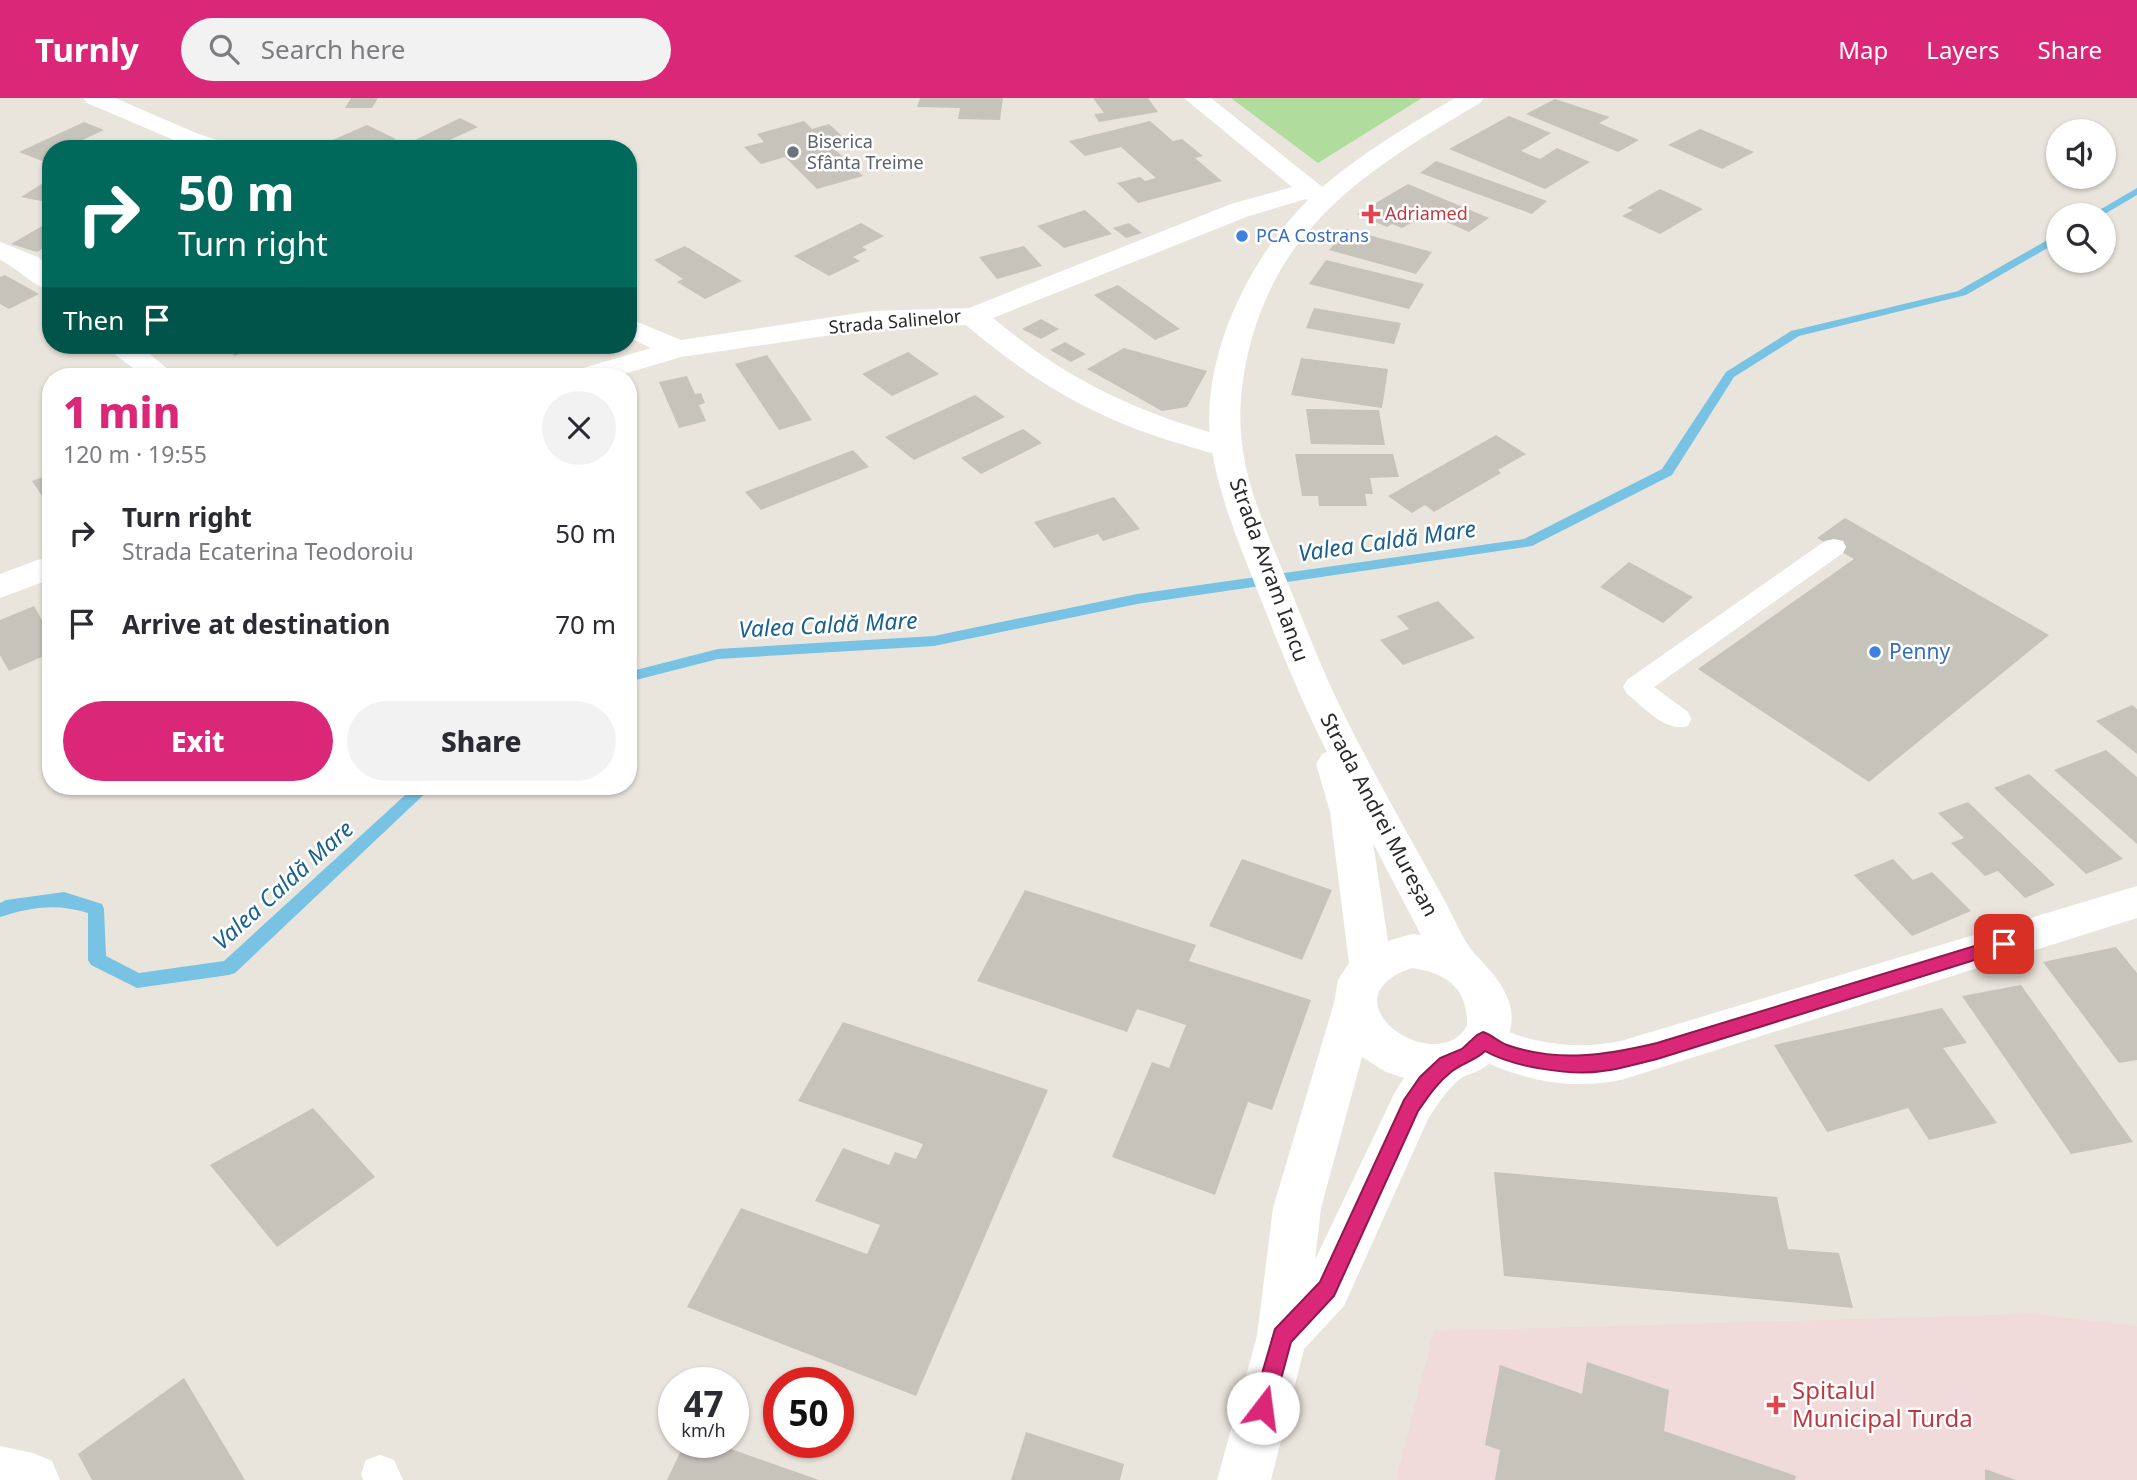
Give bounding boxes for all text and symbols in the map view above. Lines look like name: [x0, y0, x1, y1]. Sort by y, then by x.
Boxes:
search box: [181, 18, 671, 81]
text: Turnly: [35, 27, 139, 72]
icon: search: [205, 30, 243, 68]
text: Search here: [261, 31, 405, 67]
text: Map: [1838, 33, 1888, 66]
text: Layers: [1926, 33, 2000, 66]
text: Share: [2038, 33, 2102, 66]
map controls: [2046, 119, 2116, 273]
button: sound: [2046, 119, 2116, 189]
place label: Biserica Sfânta Treime: [807, 129, 924, 174]
marker: Biserica Sfânta Treime: [785, 144, 801, 160]
text: 50 m: [178, 159, 295, 225]
icon: right: [63, 168, 154, 259]
place label: Adriamed: [1385, 201, 1468, 225]
button: search: [2046, 203, 2116, 273]
marker: Adriamed: [1363, 206, 1379, 222]
text: Turn right: [178, 222, 328, 265]
place label: PCA Costrans: [1256, 223, 1369, 247]
marker: PCA Costrans: [1234, 228, 1250, 244]
icon: arrive: [138, 301, 176, 339]
text: Then: [63, 302, 124, 338]
street label: Strada Salinelor: [828, 303, 963, 339]
text: 1 min: [63, 383, 180, 440]
button: close: [542, 391, 616, 465]
text: 120 m · 19:55: [63, 438, 207, 470]
street label: Strada Avram Iancu: [1224, 474, 1316, 665]
text: Turn right: [122, 499, 252, 535]
water label: Valea Caldă Mare: [1296, 512, 1478, 568]
icon: right: [63, 514, 101, 552]
text: 50 m: [555, 515, 616, 551]
text: Strada Ecaterina Teodoroiu: [122, 535, 414, 567]
water label: Valea Caldă Mare: [738, 603, 918, 645]
icon: arrive: [63, 605, 101, 643]
text: Arrive at destination: [122, 606, 391, 642]
text: 70 m: [555, 606, 616, 642]
place label: Penny: [1889, 637, 1951, 665]
marker: Penny: [1867, 644, 1883, 660]
button: Exit: [63, 701, 333, 781]
button: Share: [347, 701, 616, 781]
street label: Strada Andrei Mureșan: [1314, 708, 1445, 921]
water label: Valea Caldă Mare: [205, 812, 360, 956]
pin: [1974, 914, 2034, 974]
icon: arrive: [1985, 925, 2023, 963]
speed limit sign: 50: [763, 1367, 854, 1458]
position arrow: [1226, 1371, 1300, 1445]
place label: Spitalul Municipal Turda: [1792, 1373, 1973, 1434]
text: 47: [683, 1380, 724, 1427]
marker: Spitalul Municipal Turda: [1766, 1395, 1786, 1415]
text: km/h: [681, 1418, 726, 1442]

